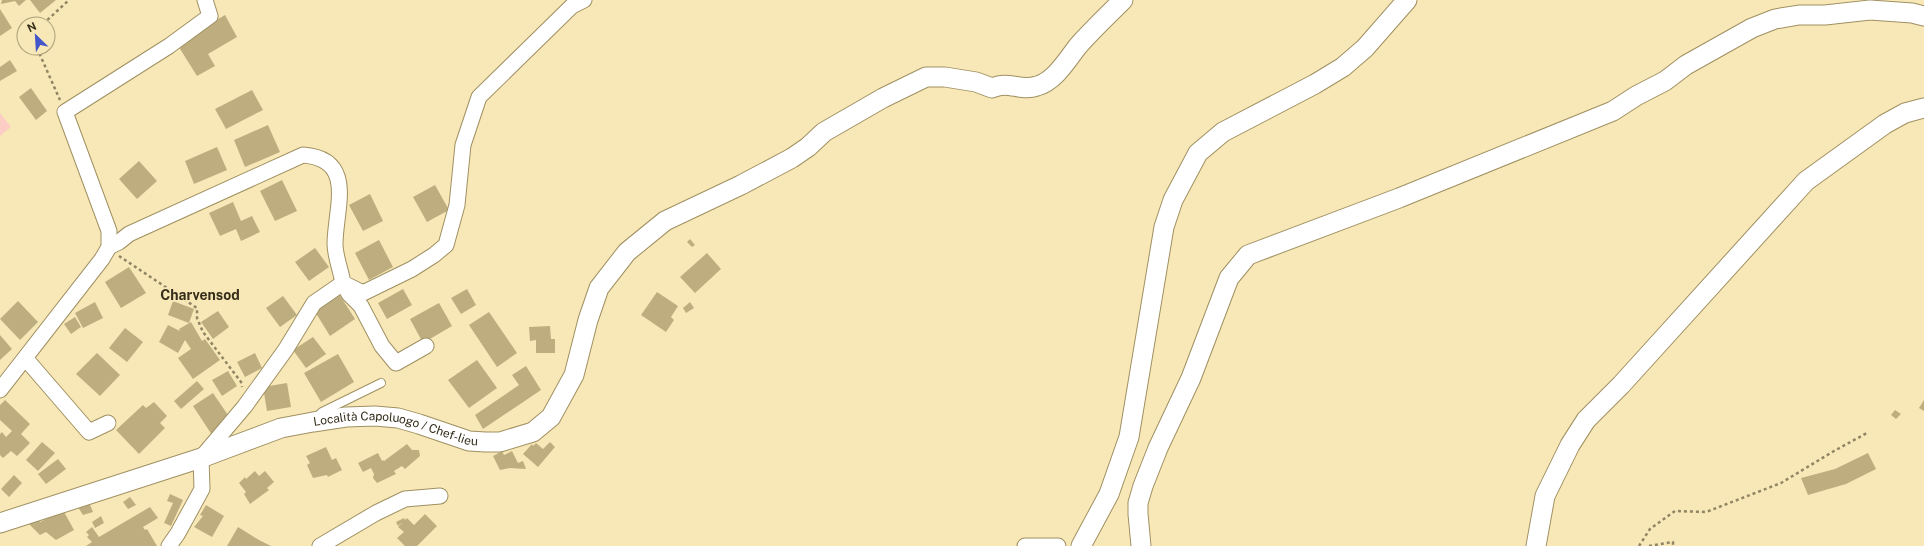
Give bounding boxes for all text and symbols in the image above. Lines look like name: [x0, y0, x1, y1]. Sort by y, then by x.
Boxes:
north arrow: [16, 16, 56, 56]
text: N: [25, 20, 38, 34]
district label: Charvensod: [160, 287, 240, 303]
street label: Località Capoluogo / Chef-lieu: [312, 409, 478, 449]

